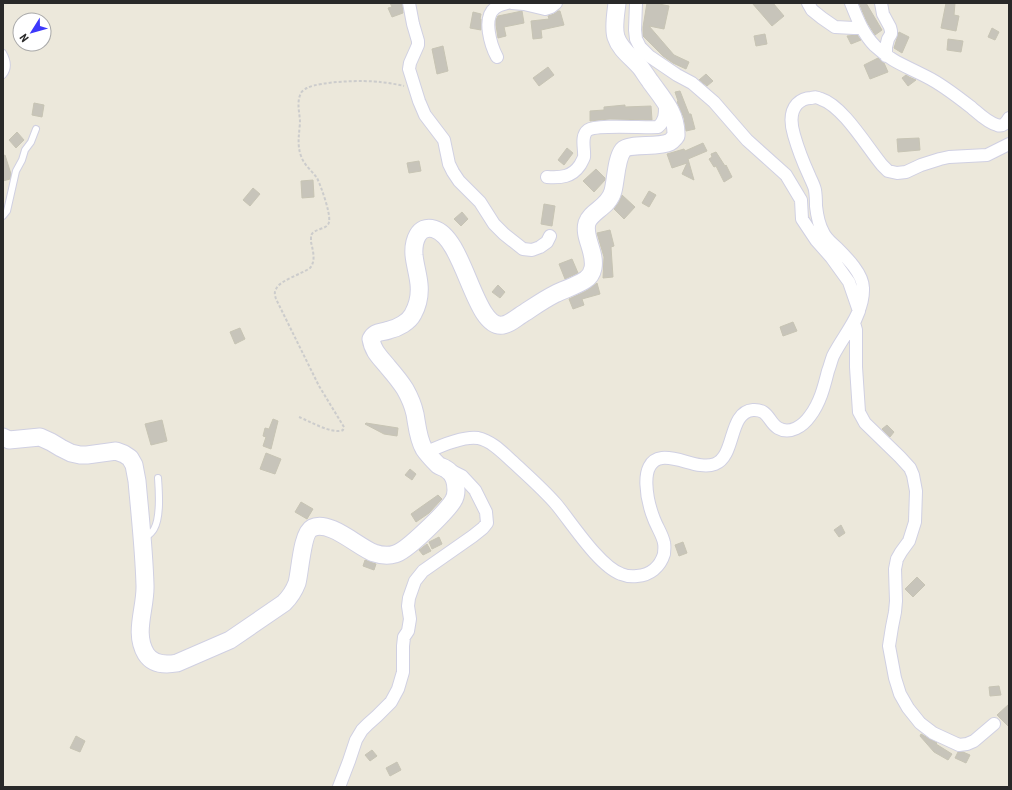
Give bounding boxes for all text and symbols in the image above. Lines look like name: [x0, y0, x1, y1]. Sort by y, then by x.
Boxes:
north arrow: [12, 12, 52, 52]
text: N: [17, 31, 32, 44]

